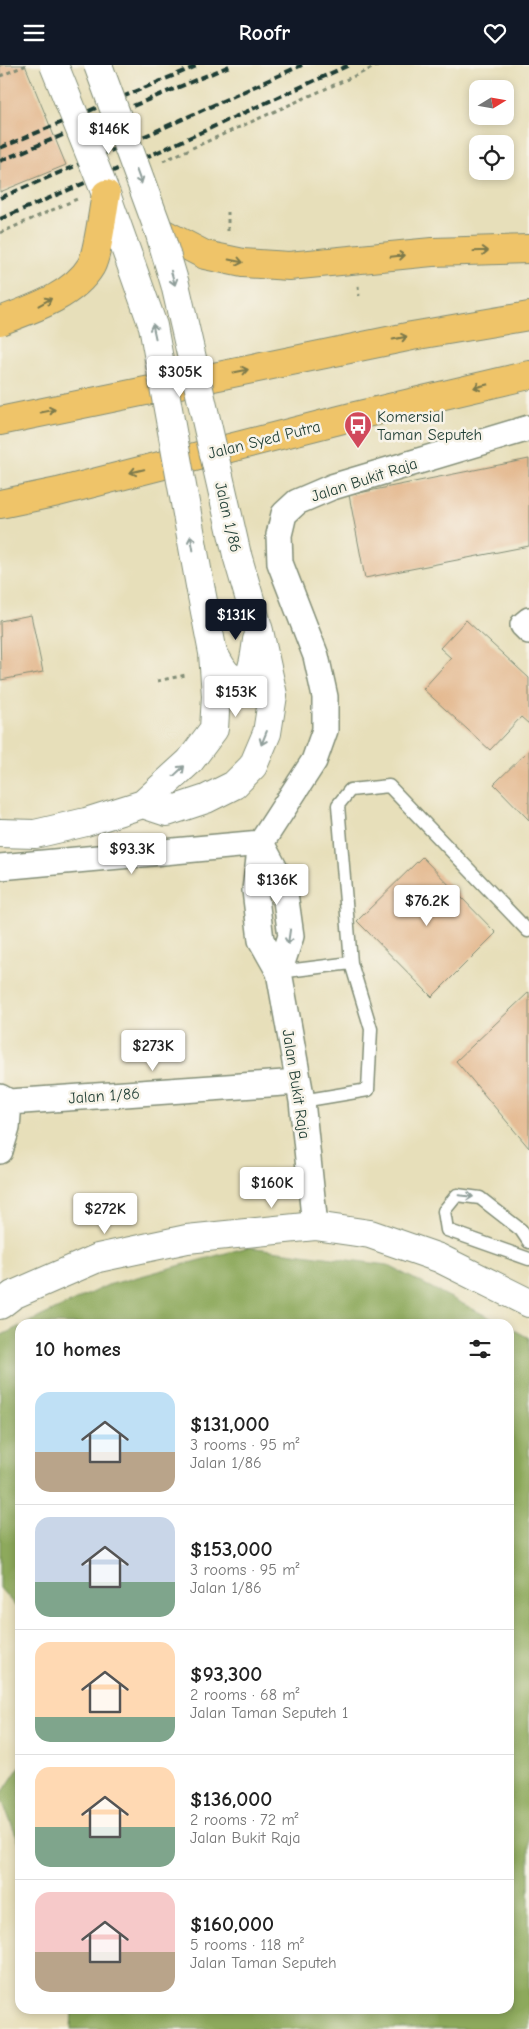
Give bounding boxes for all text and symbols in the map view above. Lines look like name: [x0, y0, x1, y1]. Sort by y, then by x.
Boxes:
icon: menu: [20, 19, 48, 47]
icon: heart: [481, 19, 509, 47]
text: Roofr: [239, 20, 290, 46]
north arrow: [469, 80, 514, 125]
map controls: [469, 80, 514, 180]
pin: $146K: [74, 113, 144, 155]
text: $146K: [89, 120, 129, 138]
button: locate: [469, 135, 514, 180]
one-way arrow: [135, 168, 144, 184]
one-way arrow: [472, 246, 488, 255]
one-way arrow: [390, 251, 406, 261]
one-way arrow: [228, 257, 244, 266]
one-way arrow: [168, 269, 178, 285]
one-way arrow: [37, 297, 52, 306]
one-way arrow: [149, 324, 158, 340]
one-way arrow: [392, 333, 408, 343]
pin: $305K: [145, 355, 215, 398]
text: $305K: [158, 363, 202, 381]
one-way arrow: [233, 366, 249, 375]
one-way arrow: [474, 382, 490, 391]
one-way arrow: [39, 406, 55, 415]
place label: Komersial Taman Seputeh: [377, 408, 482, 444]
bus stop icon: Komersial Taman Seputeh: [343, 410, 373, 449]
street label: Jalan Syed Putra: [206, 417, 322, 463]
street label: Jalan Bukit Raja: [309, 454, 420, 506]
one-way arrow: [129, 467, 145, 477]
street label: Jalan 1/86: [211, 480, 245, 554]
one-way arrow: [187, 535, 197, 551]
pin: $131K: [201, 599, 271, 641]
text: $131K: [216, 606, 256, 624]
pin: $153K: [201, 675, 271, 718]
text: $153K: [215, 683, 257, 701]
one-way arrow: [259, 730, 269, 745]
one-way arrow: [173, 765, 186, 777]
pin: $93.3K: [91, 833, 173, 875]
text: $93.3K: [109, 840, 155, 858]
pin: $136K: [242, 863, 312, 906]
text: $136K: [256, 871, 298, 889]
pin: $76.2K: [386, 885, 468, 927]
text: $76.2K: [405, 892, 449, 910]
one-way arrow: [284, 929, 294, 945]
street label: Jalan Bukit Raja: [278, 1028, 314, 1140]
pin: $273K: [118, 1029, 188, 1072]
text: $273K: [132, 1037, 174, 1055]
street label: Jalan 1/86: [68, 1085, 140, 1107]
pin: $160K: [237, 1167, 307, 1209]
text: $160K: [251, 1174, 293, 1192]
one-way arrow: [458, 1191, 474, 1201]
pin: $272K: [70, 1193, 140, 1235]
text: $272K: [84, 1200, 126, 1218]
icon: filters: [466, 1335, 494, 1363]
text: 10 homes: [35, 1337, 121, 1361]
icon: home: [75, 1412, 135, 1472]
text: $131,000: [190, 1412, 270, 1436]
text: 3 rooms · 95 m²: [190, 1436, 300, 1454]
text: Jalan 1/86: [190, 1454, 262, 1472]
icon: home: [75, 1537, 135, 1597]
text: $153,000: [190, 1537, 272, 1561]
text: 3 rooms · 95 m²: [190, 1561, 300, 1579]
text: Jalan 1/86: [190, 1579, 262, 1597]
icon: home: [75, 1662, 135, 1722]
text: $93,300: [190, 1662, 262, 1686]
text: 2 rooms · 68 m²: [190, 1686, 300, 1704]
text: Jalan Taman Seputeh 1: [190, 1704, 348, 1722]
icon: home: [75, 1787, 135, 1847]
text: $136,000: [190, 1787, 272, 1811]
text: 2 rooms · 72 m²: [190, 1811, 299, 1829]
text: Jalan Bukit Raja: [190, 1829, 301, 1847]
icon: home: [75, 1912, 135, 1972]
text: $160,000: [190, 1912, 274, 1936]
text: 5 rooms · 118 m²: [190, 1936, 304, 1954]
text: Jalan Taman Seputeh: [190, 1954, 337, 1972]

